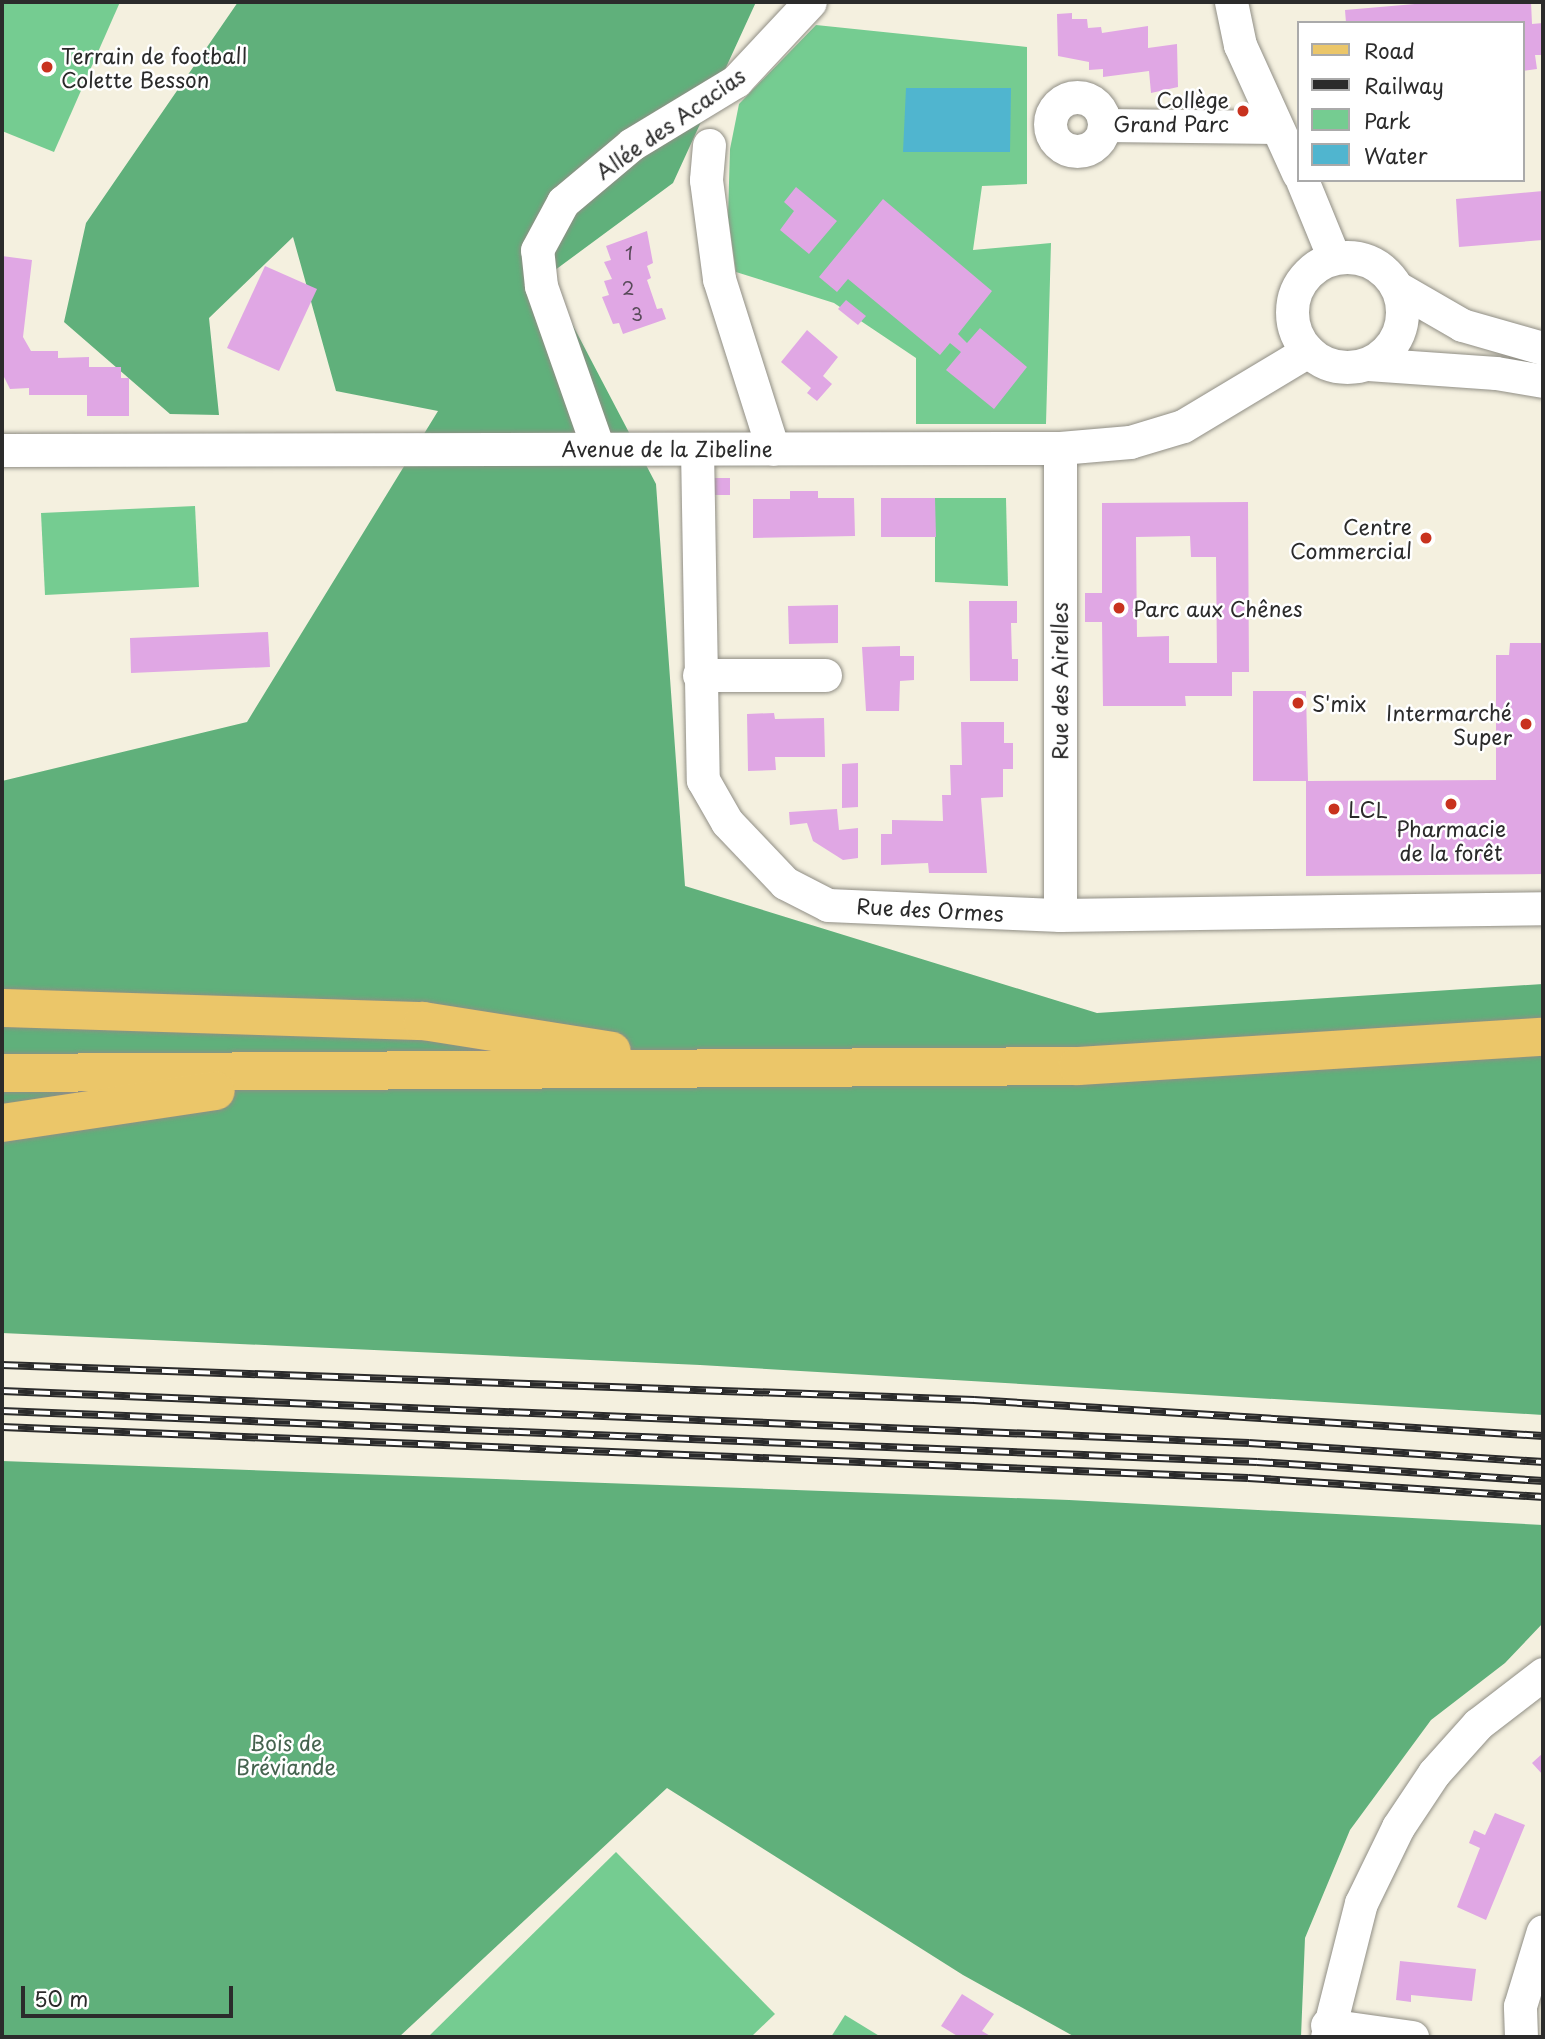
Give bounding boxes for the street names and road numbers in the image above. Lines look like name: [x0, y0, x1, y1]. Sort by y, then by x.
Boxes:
street label: Allée des Acacias: [590, 62, 750, 184]
street label: Avenue de la Zibeline: [561, 435, 773, 461]
street label: Rue des Airelles: [1046, 600, 1072, 762]
street label: Rue des Ormes: [853, 892, 1007, 926]

